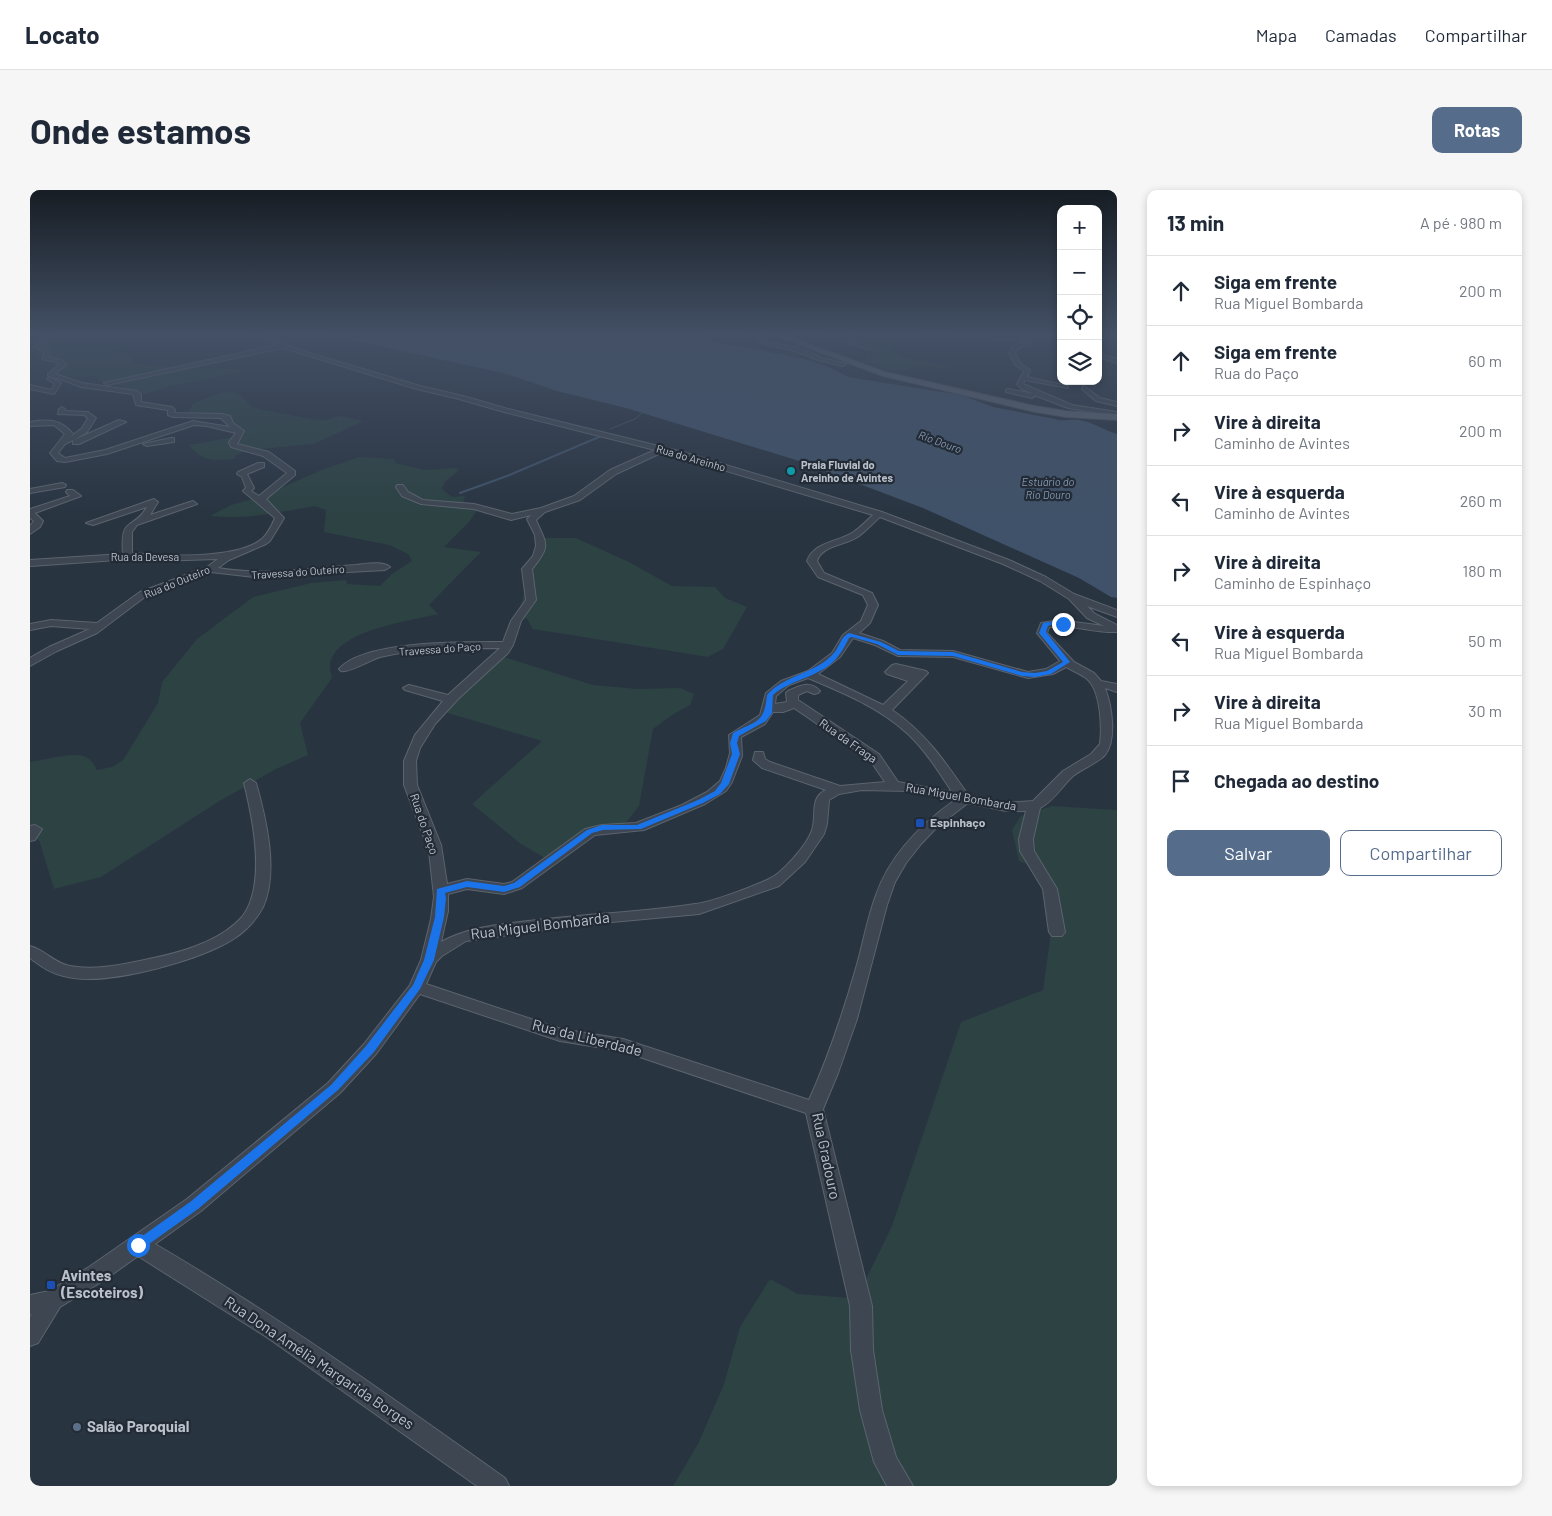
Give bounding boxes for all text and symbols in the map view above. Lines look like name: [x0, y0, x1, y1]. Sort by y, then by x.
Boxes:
text: Locato: [25, 20, 100, 49]
text: Mapa: [1256, 24, 1297, 46]
text: Camadas: [1325, 24, 1397, 46]
text: Compartilhar: [1425, 24, 1527, 46]
button: Rotas: [1432, 107, 1522, 153]
text: Onde estamos: [30, 109, 251, 151]
map controls: [1057, 205, 1102, 385]
button: +: [1057, 205, 1102, 250]
text: 13 min: [1167, 210, 1224, 235]
text: A pé · 980 m: [1420, 213, 1502, 232]
button: −: [1057, 250, 1102, 295]
text: Siga em frente: [1214, 270, 1337, 293]
icon: ahead: [1167, 277, 1195, 305]
text: 200 m: [1459, 281, 1502, 300]
text: Rua Miguel Bombarda: [1214, 293, 1363, 312]
button: locate: [1057, 295, 1102, 340]
button: layers: [1057, 340, 1102, 385]
text: Siga em frente: [1214, 340, 1337, 363]
icon: ahead: [1167, 347, 1195, 375]
text: 60 m: [1468, 351, 1502, 370]
text: Rua do Paço: [1214, 363, 1299, 382]
text: Vire à direita: [1214, 410, 1321, 433]
icon: right: [1167, 417, 1195, 445]
text: 200 m: [1459, 421, 1502, 440]
water label: Rio Douro: [917, 428, 964, 455]
text: Caminho de Avintes: [1214, 433, 1350, 452]
street label: Rua do Areinho: [655, 441, 727, 474]
place label: Praia Fluvial do Areinho de Avintes: [801, 458, 893, 484]
marker: Praia Fluvial do Areinho de Avintes: [785, 465, 797, 477]
water label: Estuário do Rio Douro: [1022, 475, 1075, 501]
text: Vire à esquerda: [1214, 480, 1345, 503]
icon: left: [1167, 487, 1195, 515]
text: 260 m: [1460, 491, 1502, 510]
text: Caminho de Avintes: [1214, 503, 1350, 522]
street label: Rua da Devesa: [111, 550, 179, 563]
text: Vire à direita: [1214, 550, 1321, 573]
icon: right: [1167, 557, 1195, 585]
text: 180 m: [1463, 561, 1502, 580]
street label: Rua do Outeiro: [142, 562, 212, 601]
street label: Travessa do Outeiro: [251, 562, 345, 581]
text: Caminho de Espinhaço: [1214, 573, 1371, 592]
route end: [1052, 613, 1075, 636]
text: Vire à esquerda: [1214, 620, 1345, 643]
icon: left: [1167, 627, 1195, 655]
text: 50 m: [1468, 631, 1502, 650]
street label: Travessa do Paço: [398, 639, 481, 658]
text: Rua Miguel Bombarda: [1214, 643, 1363, 662]
text: Vire à direita: [1214, 690, 1321, 713]
icon: right: [1167, 697, 1195, 725]
text: 30 m: [1468, 701, 1502, 720]
text: Rua Miguel Bombarda: [1214, 713, 1363, 732]
street label: Rua da Fraga: [817, 715, 880, 765]
icon: arrive: [1167, 767, 1195, 795]
text: Chegada ao destino: [1214, 769, 1379, 792]
street label: Rua Miguel Bombarda: [905, 779, 1018, 813]
street label: Rua do Paço: [408, 791, 442, 856]
place label: Espinhaço: [930, 815, 986, 829]
marker: Espinhaço: [914, 817, 926, 829]
button: Salvar: [1167, 830, 1330, 876]
button: Compartilhar: [1340, 830, 1502, 876]
street label: Rua Miguel Bombarda: [469, 908, 610, 942]
street label: Rua da Liberdade: [530, 1015, 644, 1059]
street label: Rua Gradouro: [809, 1111, 845, 1201]
route start: [127, 1234, 150, 1257]
place label: Avintes (Escoteiros): [60, 1266, 144, 1301]
marker: Avintes (Escoteiros): [45, 1279, 57, 1291]
street label: Rua Dona Amélia Margarida Borges: [221, 1292, 418, 1433]
place label: Salão Paroquial: [87, 1417, 189, 1435]
marker: Salão Paroquial: [71, 1421, 83, 1433]

